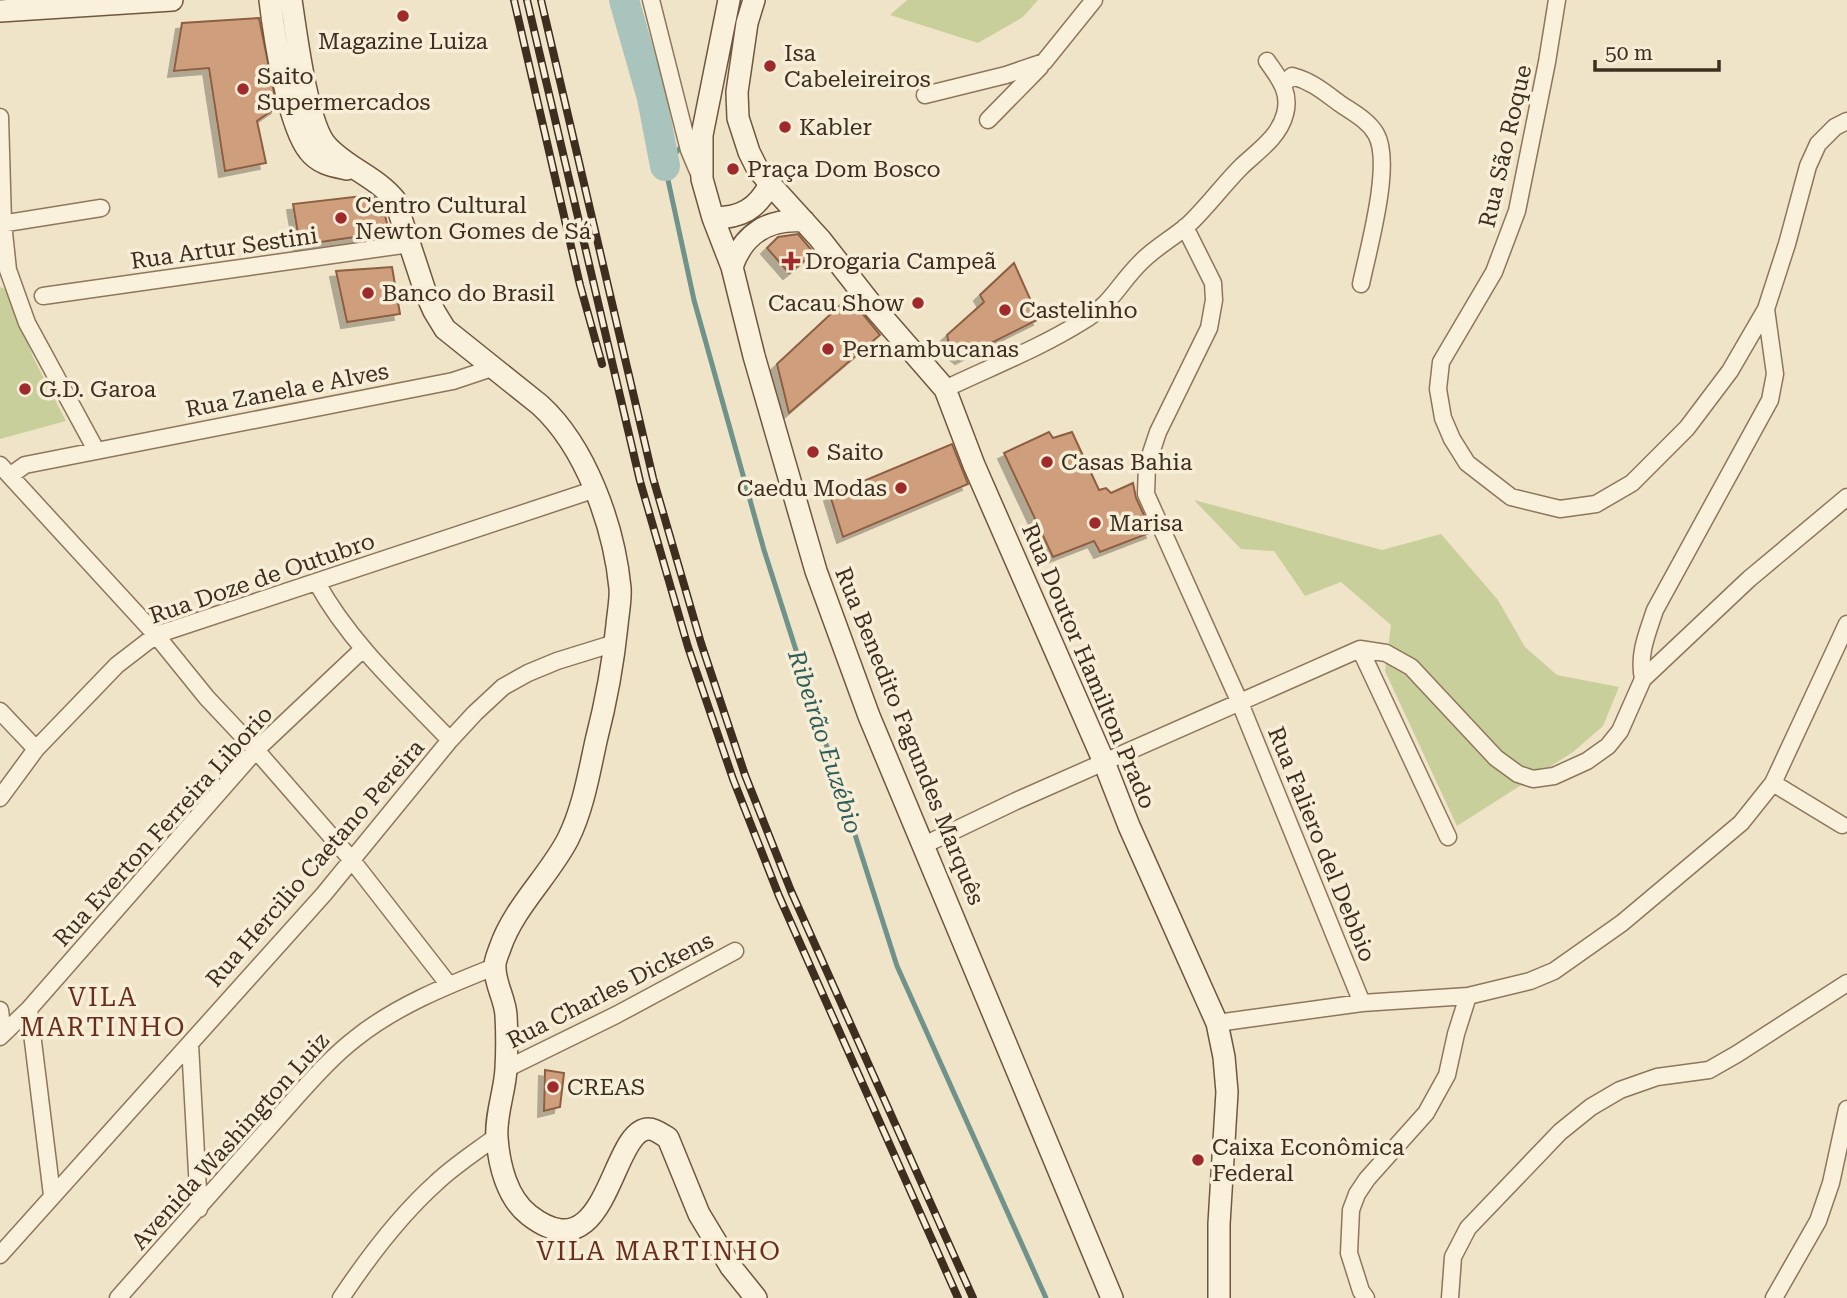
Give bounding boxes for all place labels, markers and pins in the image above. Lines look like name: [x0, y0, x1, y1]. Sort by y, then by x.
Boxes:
marker: Magazine Luiza: [395, 8, 411, 24]
place label: Magazine Luiza: [318, 28, 489, 55]
place label: Isa Cabeleireiros: [784, 40, 931, 93]
marker: Isa Cabeleireiros: [762, 58, 778, 74]
place label: Saito Supermercados: [257, 63, 431, 116]
marker: Saito Supermercados: [235, 81, 251, 97]
place label: Kabler: [799, 114, 872, 141]
marker: Kabler: [777, 119, 793, 135]
place label: Praça Dom Bosco: [747, 156, 941, 183]
marker: Praça Dom Bosco: [725, 161, 741, 177]
place label: Centro Cultural Newton Gomes de Sá: [355, 192, 592, 245]
marker: Centro Cultural Newton Gomes de Sá: [333, 210, 349, 226]
place label: Drogaria Campeã: [805, 248, 997, 275]
marker: Drogaria Campeã: [783, 253, 799, 269]
place label: Banco do Brasil: [382, 280, 555, 307]
marker: Banco do Brasil: [360, 285, 376, 301]
place label: Cacau Show: [768, 290, 904, 317]
marker: Cacau Show: [910, 295, 926, 311]
place label: Castelinho: [1019, 297, 1138, 324]
marker: Castelinho: [997, 302, 1013, 318]
place label: Pernambucanas: [842, 336, 1019, 363]
marker: Pernambucanas: [820, 341, 836, 357]
place label: G.D. Garoa: [39, 376, 157, 403]
marker: G.D. Garoa: [17, 381, 33, 397]
place label: Saito: [827, 439, 884, 466]
marker: Saito: [805, 444, 821, 460]
place label: Casas Bahia: [1061, 449, 1193, 476]
marker: Casas Bahia: [1039, 454, 1055, 470]
place label: Caedu Modas: [737, 475, 887, 502]
marker: Caedu Modas: [893, 480, 909, 496]
place label: Marisa: [1109, 510, 1184, 537]
marker: Marisa: [1087, 515, 1103, 531]
place label: CREAS: [567, 1074, 645, 1101]
marker: CREAS: [545, 1079, 561, 1095]
place label: Caixa Econômica Federal: [1212, 1134, 1405, 1187]
marker: Caixa Econômica Federal: [1190, 1152, 1206, 1168]

